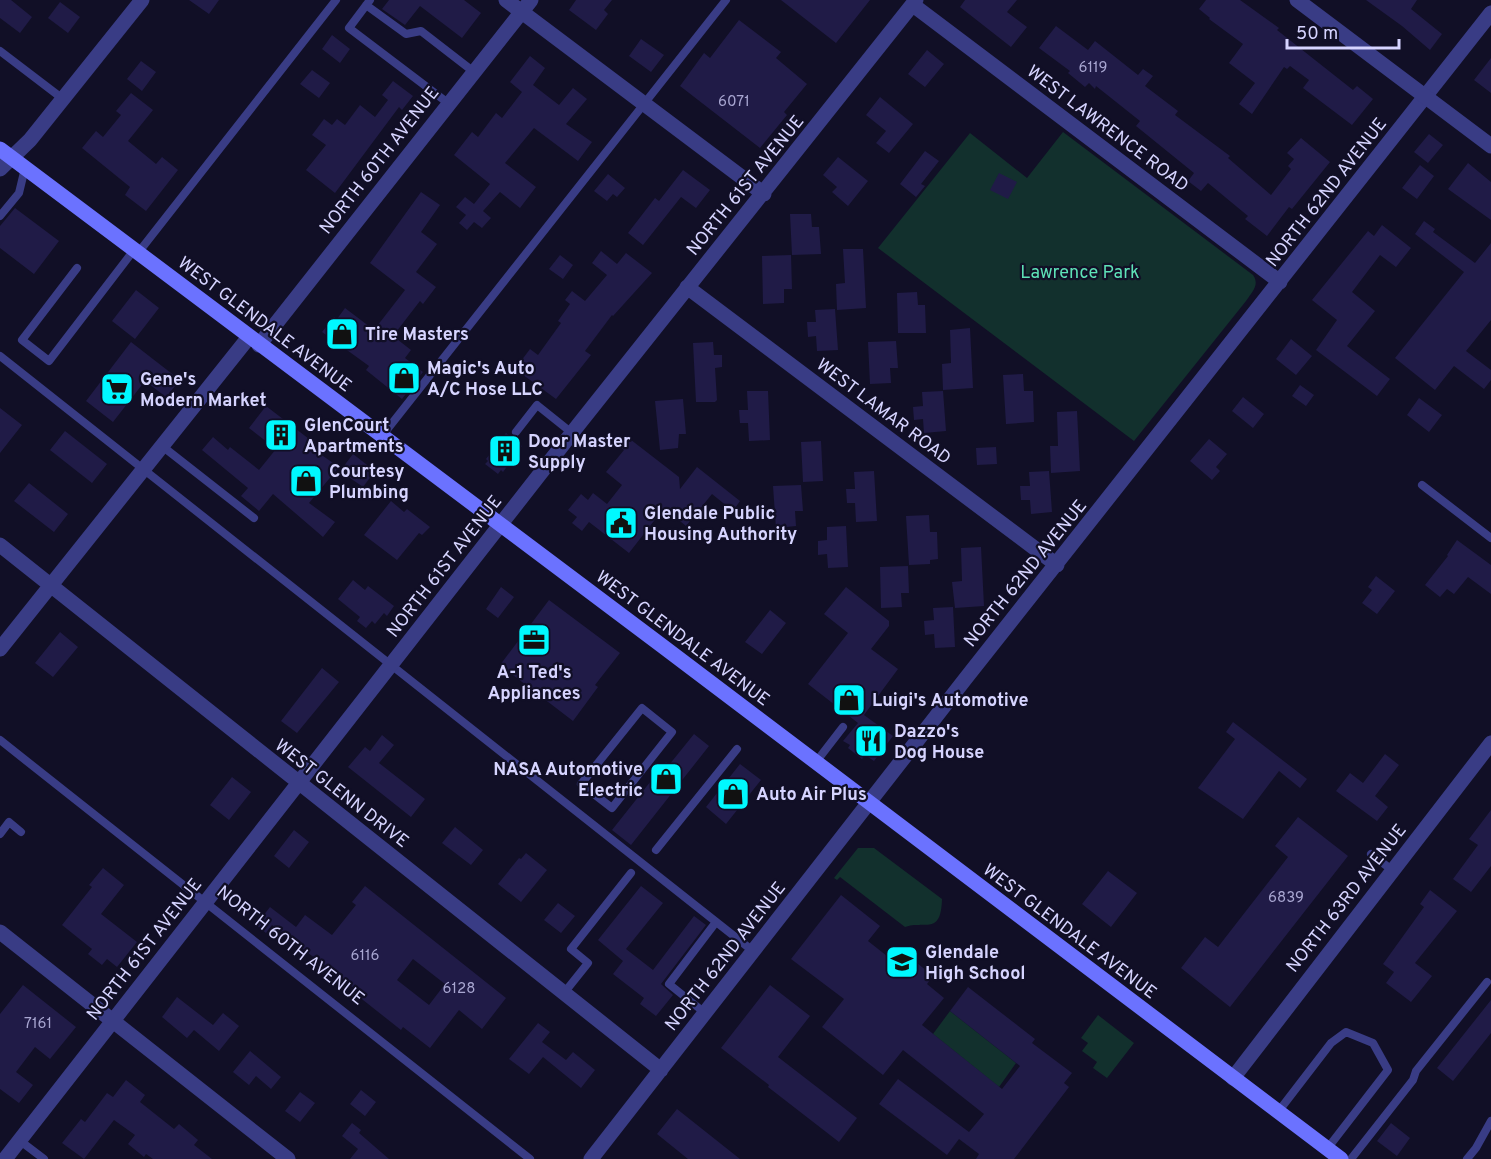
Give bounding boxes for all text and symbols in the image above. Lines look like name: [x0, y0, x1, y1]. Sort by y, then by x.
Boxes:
scale bar: [1287, 12, 1400, 50]
text: 50 m: [1296, 23, 1338, 46]
house number: 6119: [1078, 59, 1108, 78]
street label: WEST LAWRENCE ROAD: [1021, 61, 1193, 198]
street label: NORTH 60TH AVENUE: [315, 82, 445, 240]
house number: 6071: [718, 93, 750, 112]
street label: NORTH 61ST AVENUE: [682, 111, 810, 261]
street label: NORTH 62ND AVENUE: [1262, 114, 1393, 272]
street label: WEST GLENDALE AVENUE: [173, 252, 356, 398]
park label: Lawrence Park: [1020, 262, 1140, 285]
shop icon: Tire Masters: [324, 316, 360, 352]
place label: Tire Masters: [365, 324, 469, 347]
street label: WEST LAMAR ROAD: [811, 354, 955, 470]
place label: Magic's Auto A/C Hose LLC: [427, 358, 543, 402]
shop icon: Magic's Auto A/C Hose LLC: [386, 360, 422, 396]
place label: Gene's Modern Market: [140, 369, 267, 413]
supermarket icon: Gene's Modern Market: [99, 371, 135, 407]
place label: GlenCourt Apartments: [304, 415, 404, 459]
building icon: GlenCourt Apartments: [263, 417, 299, 453]
place label: Door Master Supply: [528, 431, 631, 475]
building icon: Door Master Supply: [487, 433, 523, 469]
place label: Courtesy Plumbing: [329, 461, 409, 505]
shop icon: Courtesy Plumbing: [288, 463, 324, 499]
street label: NORTH 61ST AVENUE: [382, 491, 508, 643]
street label: NORTH 62ND AVENUE: [960, 495, 1093, 652]
place label: Glendale Public Housing Authority: [644, 503, 797, 547]
public building icon: Glendale Public Housing Authority: [603, 505, 639, 541]
street label: WEST GLENDALE AVENUE: [591, 566, 774, 712]
office icon: A-1 Ted's Appliances: [516, 622, 552, 658]
place label: A-1 Ted's Appliances: [487, 662, 581, 706]
shop icon: Luigi's Automotive: [831, 682, 867, 718]
place label: Luigi's Automotive: [872, 690, 1029, 713]
place label: Dazzo's Dog House: [894, 721, 984, 765]
restaurant icon: Dazzo's Dog House: [853, 723, 889, 759]
street label: WEST GLENN DRIVE: [269, 735, 413, 854]
place label: NASA Automotive Electric: [493, 759, 643, 803]
shop icon: NASA Automotive Electric: [648, 761, 684, 797]
shop icon: Auto Air Plus: [715, 776, 751, 812]
place label: Auto Air Plus: [756, 784, 867, 807]
street label: NORTH 63RD AVENUE: [1282, 820, 1412, 978]
street label: WEST GLENDALE AVENUE: [978, 859, 1161, 1005]
street label: NORTH 61ST AVENUE: [82, 874, 208, 1026]
street label: NORTH 62ND AVENUE: [661, 878, 792, 1036]
street label: NORTH 60TH AVENUE: [211, 881, 369, 1011]
house number: 6839: [1268, 889, 1304, 908]
place label: Glendale High School: [925, 942, 1026, 986]
school or university icon: Glendale High School: [884, 944, 920, 980]
house number: 6116: [350, 947, 380, 966]
house number: 6128: [443, 980, 475, 999]
house number: 7161: [24, 1015, 52, 1034]

